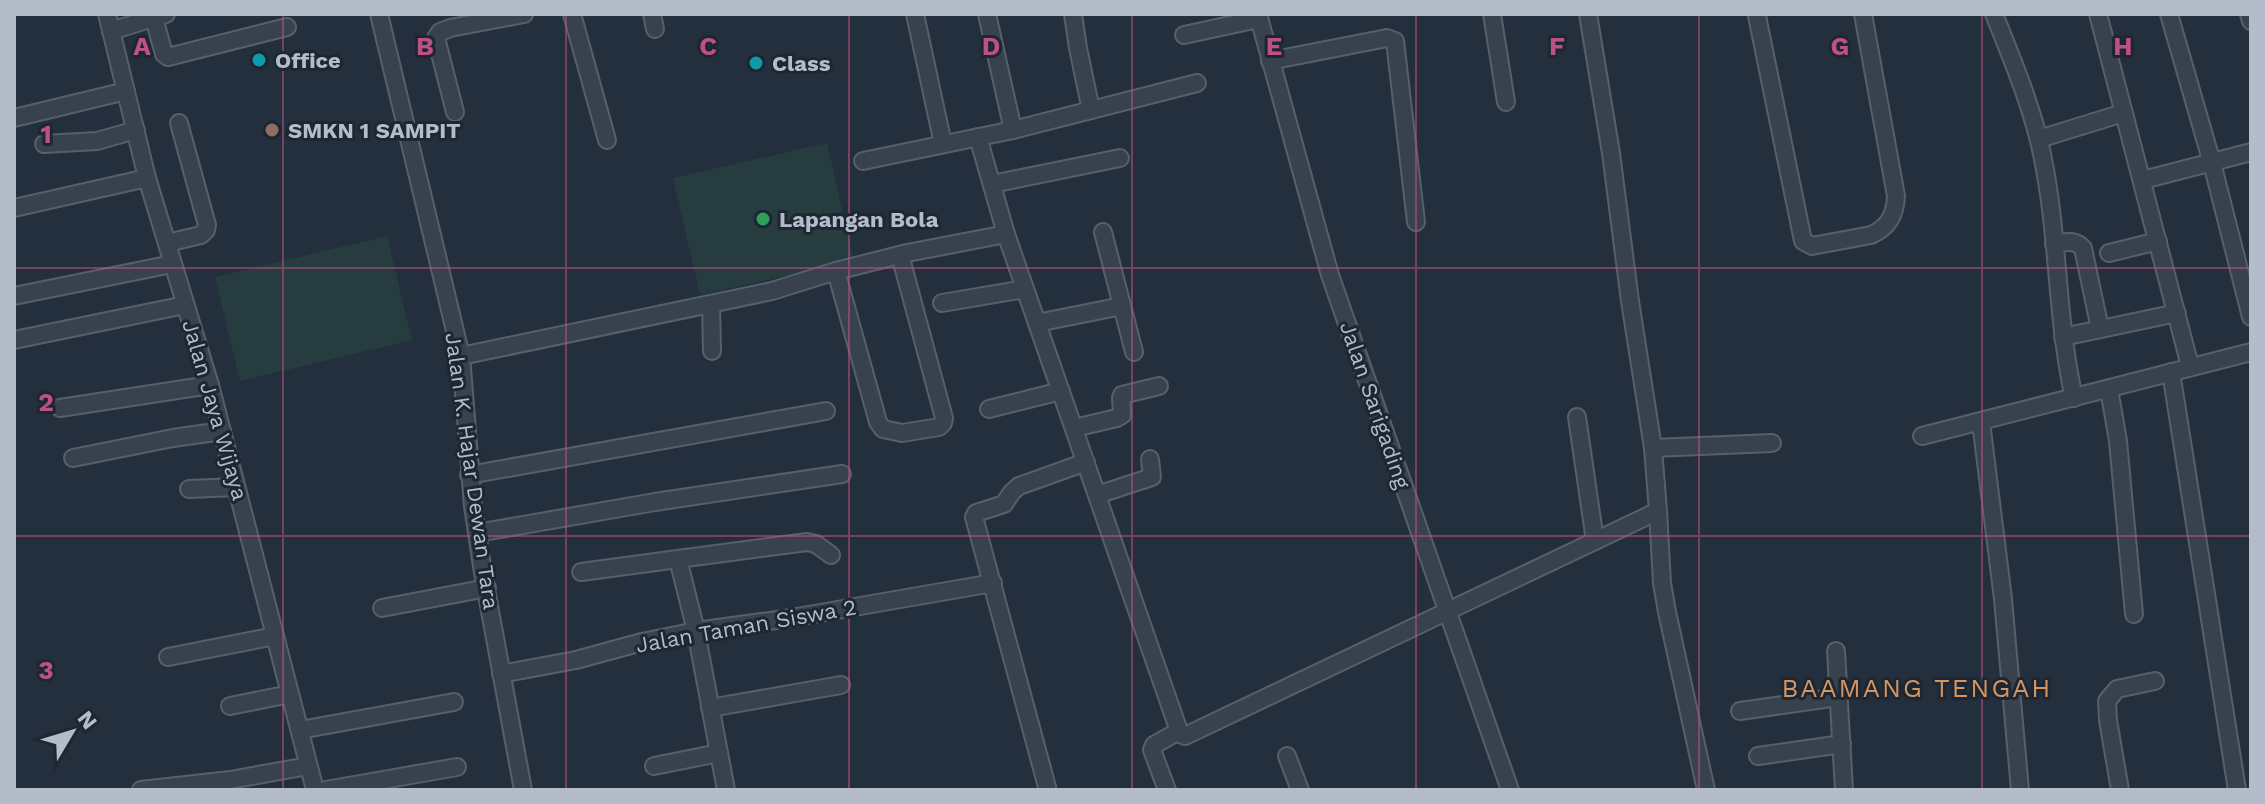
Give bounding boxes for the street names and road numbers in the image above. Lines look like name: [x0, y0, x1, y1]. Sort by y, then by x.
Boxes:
street label: Jalan Jaya Wijaya: [177, 317, 253, 503]
street label: Jalan Sarigading: [1335, 318, 1415, 492]
street label: Jalan K. Hajar Dewan Tara: [440, 331, 504, 611]
street label: Jalan Taman Siswa 2: [634, 594, 858, 658]

